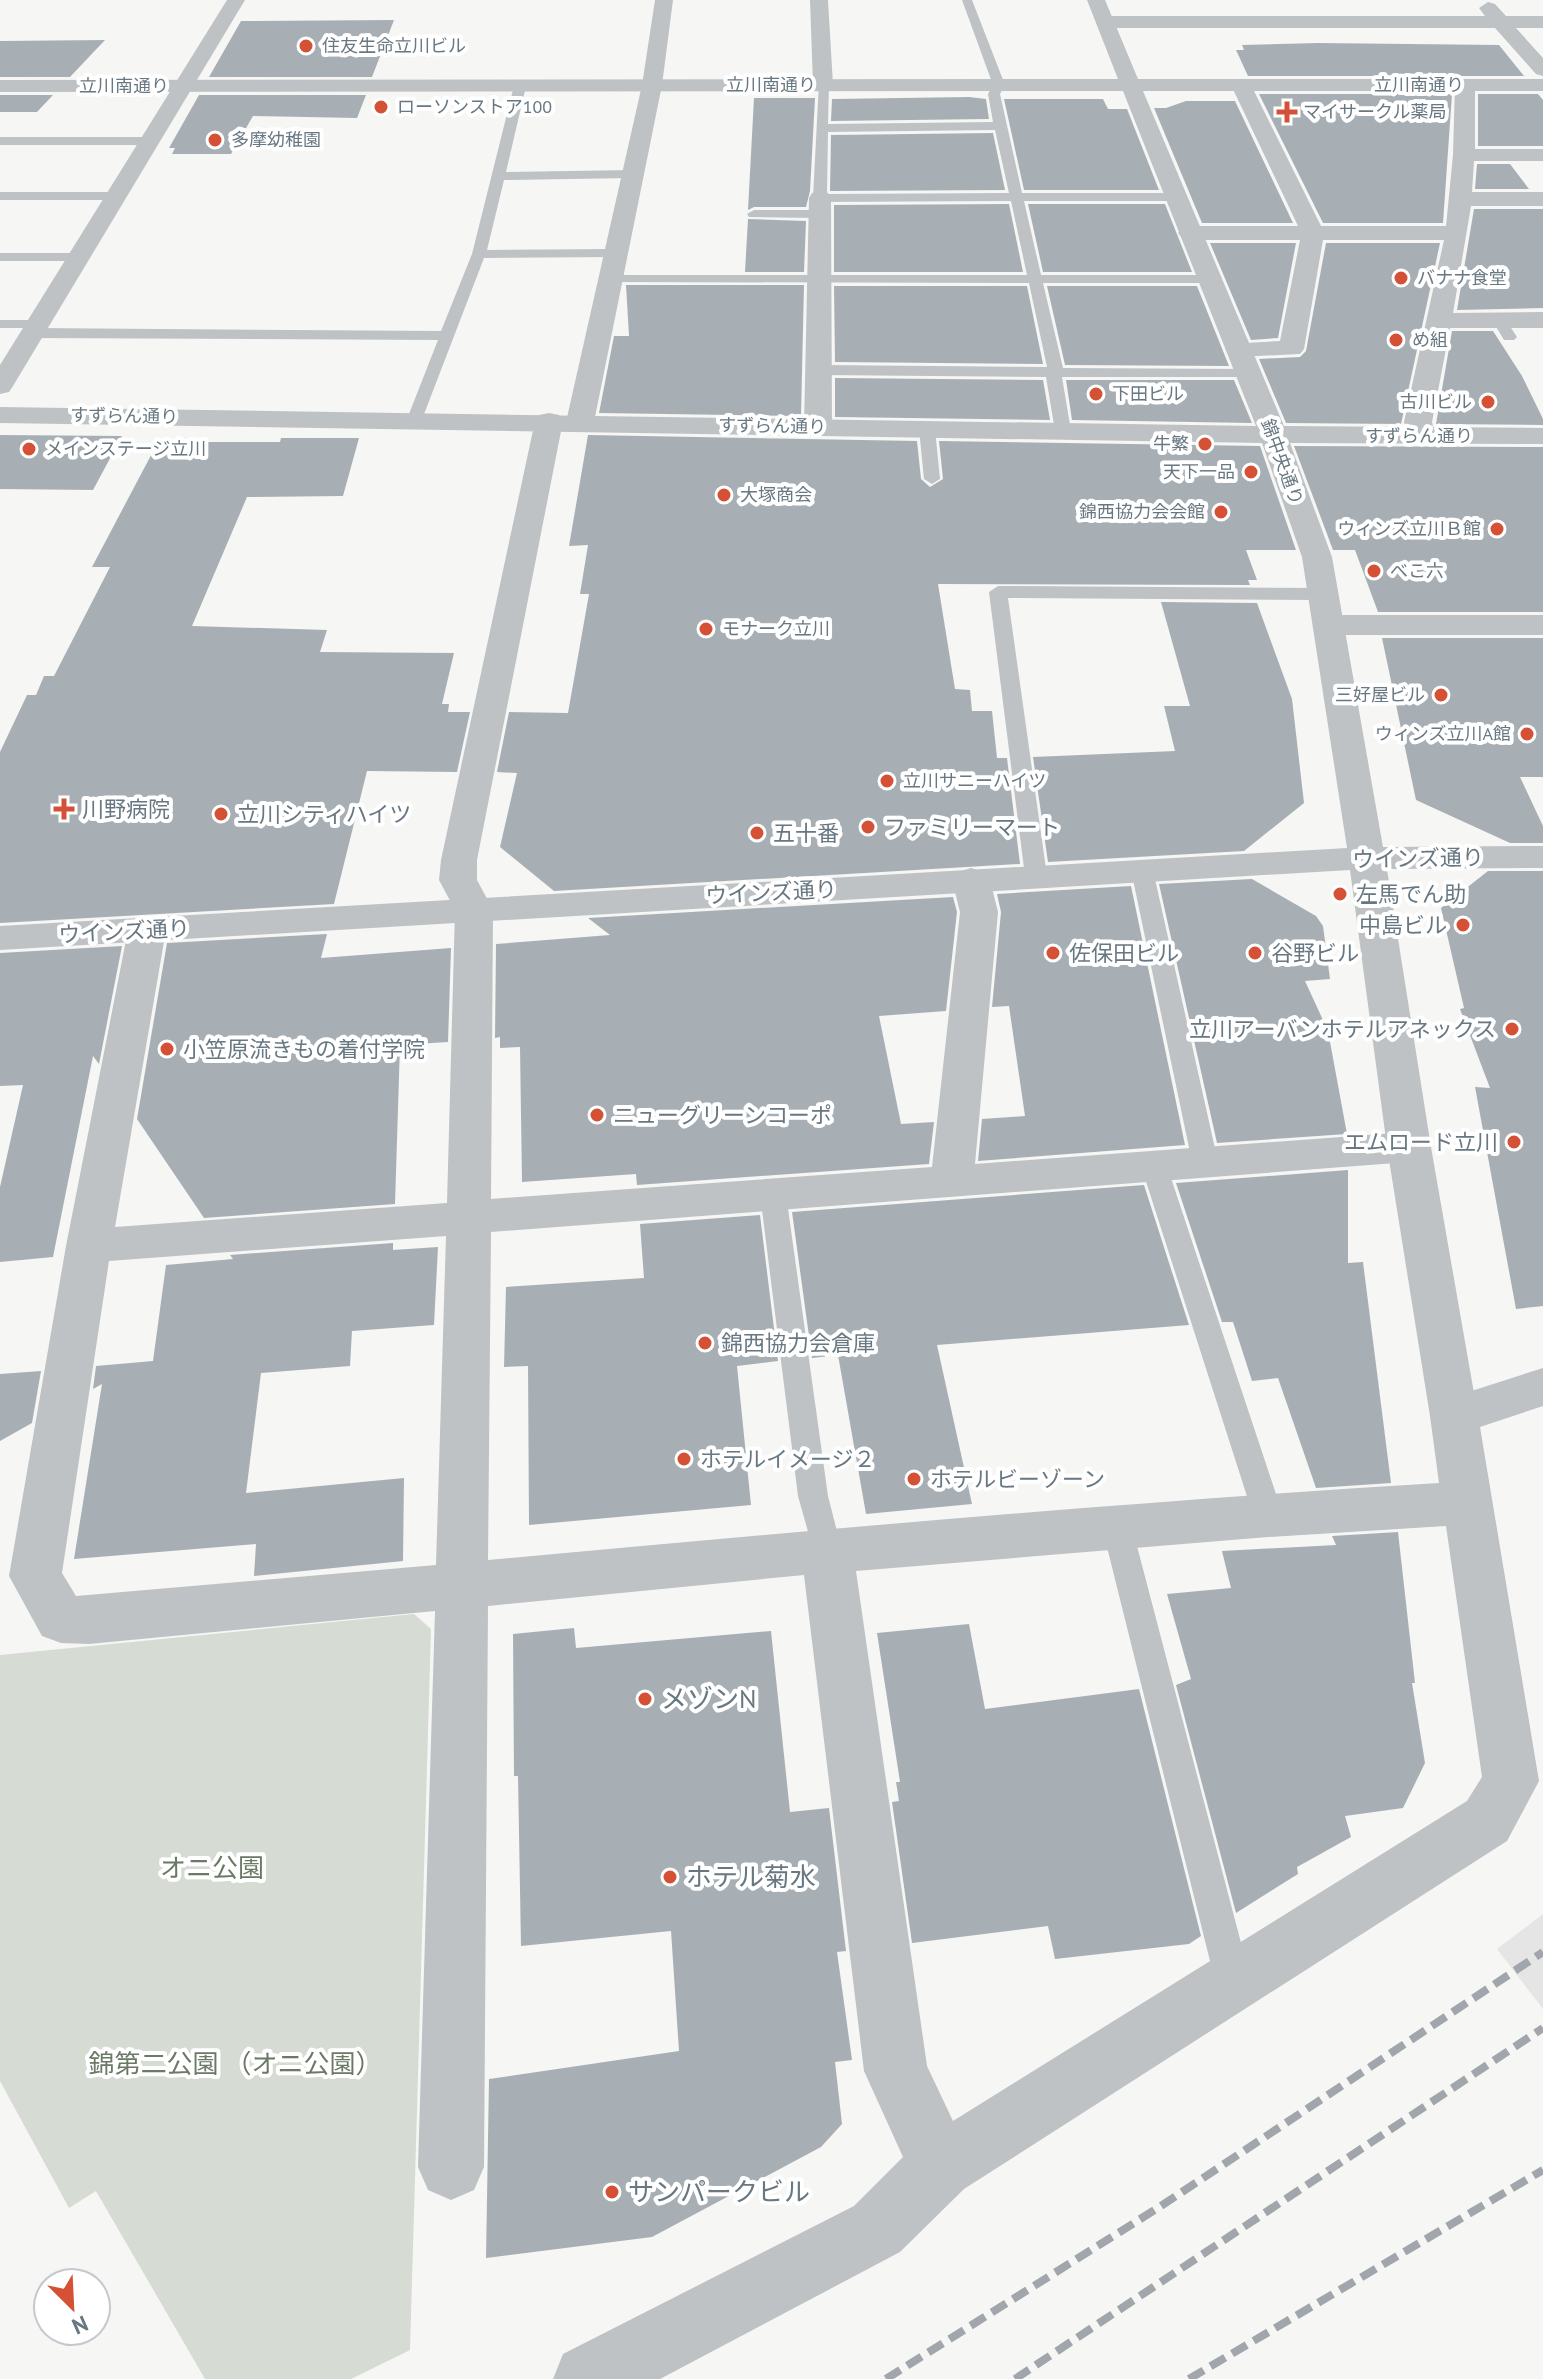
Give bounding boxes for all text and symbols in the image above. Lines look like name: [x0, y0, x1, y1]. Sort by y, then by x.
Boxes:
place label: 住友生命立川ビル: [322, 34, 466, 57]
marker: 住友生命立川ビル: [297, 37, 315, 55]
street label: 立川南通り: [726, 73, 816, 96]
street label: 立川南通り: [1374, 73, 1464, 96]
street label: 立川南通り: [79, 74, 169, 97]
place label: ローソンストア100: [397, 95, 552, 118]
marker: ローソンストア100: [372, 98, 390, 116]
place label: マイサークル薬局: [1303, 100, 1446, 123]
marker: マイサークル薬局: [1278, 103, 1296, 121]
place label: 多摩幼稚園: [231, 128, 321, 151]
marker: 多摩幼稚園: [206, 131, 224, 149]
place label: バナナ食堂: [1417, 266, 1507, 289]
marker: バナナ食堂: [1392, 269, 1410, 287]
place label: め組: [1412, 328, 1448, 351]
marker: め組: [1387, 331, 1405, 349]
place label: 下田ビル: [1112, 382, 1184, 405]
marker: 下田ビル: [1087, 385, 1105, 403]
place label: 古川ビル: [1400, 390, 1472, 413]
marker: 古川ビル: [1479, 393, 1497, 411]
street label: すずらん通り: [70, 403, 178, 428]
street label: すずらん通り: [718, 413, 826, 438]
street label: 錦中央通り: [1256, 416, 1309, 508]
street label: すずらん通り: [1365, 424, 1473, 447]
place label: 牛繁: [1153, 432, 1189, 455]
marker: 牛繁: [1196, 435, 1214, 453]
place label: メインステージ立川: [45, 437, 206, 460]
marker: メインステージ立川: [20, 440, 38, 458]
place label: 天下一品: [1163, 460, 1235, 483]
marker: 天下一品: [1242, 463, 1260, 481]
place label: 大塚商会: [740, 483, 812, 506]
marker: 大塚商会: [715, 486, 733, 504]
place label: 錦西協力会会館: [1079, 500, 1205, 523]
marker: 錦西協力会会館: [1212, 503, 1230, 521]
place label: ウィンズ立川Ｂ館: [1337, 517, 1481, 540]
marker: ウィンズ立川Ｂ館: [1488, 520, 1506, 538]
place label: べこ六: [1390, 559, 1444, 582]
marker: べこ六: [1365, 562, 1383, 580]
place label: モナーク立川: [722, 617, 830, 640]
marker: モナーク立川: [697, 620, 715, 638]
place label: 三好屋ビル: [1335, 683, 1425, 706]
marker: 三好屋ビル: [1432, 686, 1450, 704]
place label: ウィンズ立川A館: [1375, 722, 1511, 745]
marker: ウィンズ立川A館: [1518, 725, 1536, 743]
place label: 立川サニーハイツ: [903, 769, 1046, 792]
marker: 立川サニーハイツ: [878, 772, 896, 790]
place label: 川野病院: [82, 795, 170, 823]
marker: 川野病院: [53, 798, 75, 820]
place label: 立川シティハイツ: [237, 800, 411, 828]
marker: 立川シティハイツ: [212, 805, 230, 823]
place label: ファミリーマート: [884, 813, 1060, 841]
marker: ファミリーマート: [859, 818, 877, 836]
place label: 五十番: [773, 819, 839, 847]
marker: 五十番: [748, 824, 766, 842]
street label: ウインズ通り: [1352, 843, 1484, 873]
street label: ウインズ通り: [705, 875, 837, 909]
place label: 左馬でん助: [1356, 880, 1466, 908]
marker: 左馬でん助: [1331, 885, 1349, 903]
place label: 中島ビル: [1359, 911, 1447, 939]
street label: ウインズ通り: [58, 914, 190, 948]
marker: 中島ビル: [1454, 916, 1472, 934]
place label: 佐保田ビル: [1069, 939, 1179, 967]
place label: 谷野ビル: [1271, 939, 1359, 967]
marker: 佐保田ビル: [1044, 944, 1062, 962]
marker: 谷野ビル: [1246, 944, 1264, 962]
place label: 立川アーバンホテルアネックス: [1189, 1015, 1496, 1043]
marker: 立川アーバンホテルアネックス: [1503, 1020, 1521, 1038]
place label: 小笠原流きもの着付学院: [183, 1035, 425, 1063]
marker: 小笠原流きもの着付学院: [158, 1040, 176, 1058]
place label: ニューグリーンコーポ: [613, 1101, 832, 1129]
marker: ニューグリーンコーポ: [588, 1106, 606, 1124]
place label: エムロード立川: [1344, 1128, 1498, 1156]
marker: エムロード立川: [1505, 1133, 1523, 1151]
place label: 錦西協力会倉庫: [721, 1329, 875, 1357]
marker: 錦西協力会倉庫: [696, 1334, 714, 1352]
place label: ホテルイメージ２: [700, 1445, 876, 1473]
marker: ホテルイメージ２: [675, 1450, 693, 1468]
place label: ホテルビーゾーン: [930, 1465, 1105, 1493]
marker: ホテルビーゾーン: [905, 1470, 923, 1488]
place label: メゾンN: [661, 1682, 757, 1715]
marker: メゾンN: [636, 1690, 654, 1708]
park label: オニ公園: [160, 1851, 264, 1884]
place label: ホテル菊水: [686, 1860, 816, 1893]
marker: ホテル菊水: [661, 1868, 679, 1886]
park label: 錦第二公園 （オニ公園）: [89, 2047, 381, 2080]
place label: サンパークビル: [628, 2175, 810, 2208]
marker: サンパークビル: [603, 2183, 621, 2201]
north arrow: [32, 2267, 112, 2347]
text: N: [68, 2310, 92, 2341]

